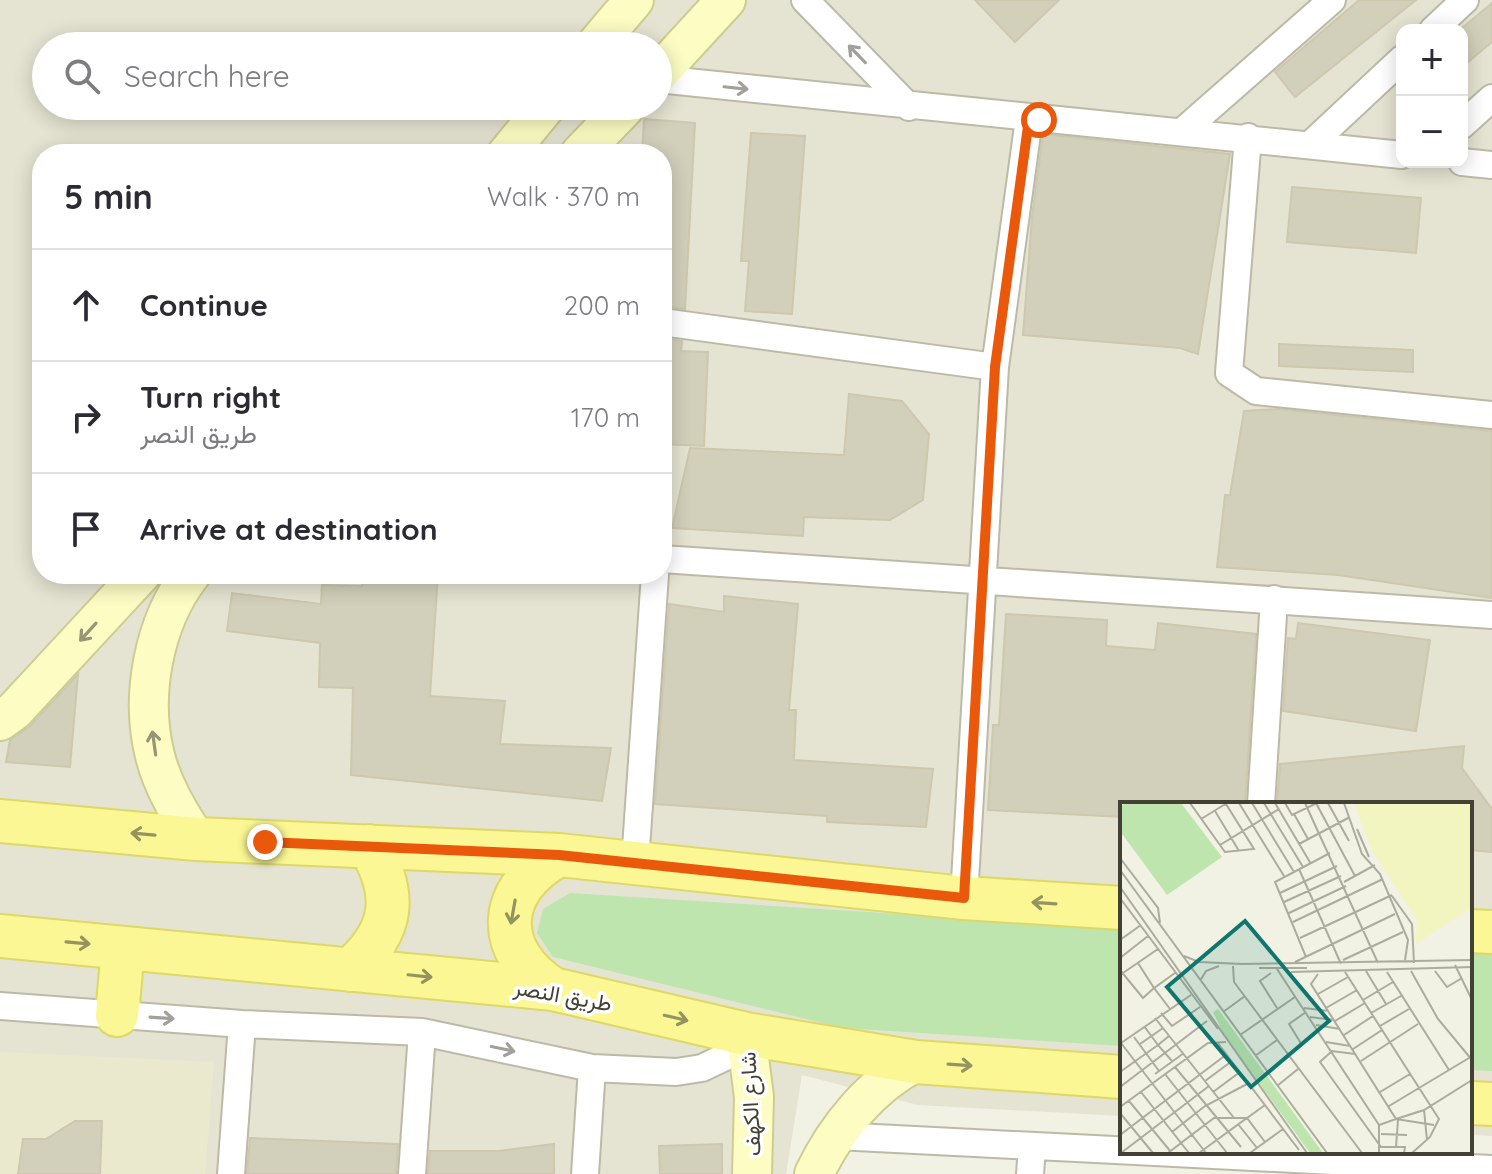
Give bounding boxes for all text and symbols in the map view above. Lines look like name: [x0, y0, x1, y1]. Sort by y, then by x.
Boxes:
map controls: [1396, 24, 1468, 168]
button: +: [1396, 24, 1468, 96]
search box: [32, 32, 672, 120]
one-way arrow: [848, 45, 867, 64]
icon: search: [60, 54, 104, 98]
text: Search here: [124, 57, 290, 95]
one-way arrow: [722, 80, 748, 95]
button: −: [1396, 96, 1468, 168]
route start: [1021, 102, 1057, 138]
text: 5 min: [64, 175, 153, 218]
text: Walk · 370 m: [487, 180, 640, 213]
icon: ahead: [64, 283, 108, 327]
text: Continue: [140, 286, 268, 324]
text: 200 m: [564, 289, 640, 322]
text: Turn right: [140, 378, 281, 416]
icon: right: [64, 395, 108, 439]
text: 170 m: [571, 401, 640, 434]
text: طريق النصر: [140, 417, 257, 450]
icon: arrive: [64, 507, 108, 551]
text: Arrive at destination: [140, 510, 438, 548]
one-way arrow: [79, 621, 97, 641]
one-way arrow: [146, 731, 161, 756]
inset map: [1120, 802, 1472, 1154]
route end: [247, 824, 283, 860]
one-way arrow: [130, 827, 157, 842]
one-way arrow: [1031, 895, 1058, 910]
one-way arrow: [504, 899, 519, 925]
one-way arrow: [64, 936, 91, 951]
one-way arrow: [406, 969, 433, 984]
street label: طريق النصر: [511, 972, 614, 1017]
one-way arrow: [148, 1011, 175, 1026]
one-way arrow: [663, 1011, 689, 1026]
one-way arrow: [490, 1043, 516, 1058]
street label: شارع الكهف: [733, 1051, 768, 1157]
one-way arrow: [946, 1058, 973, 1073]

